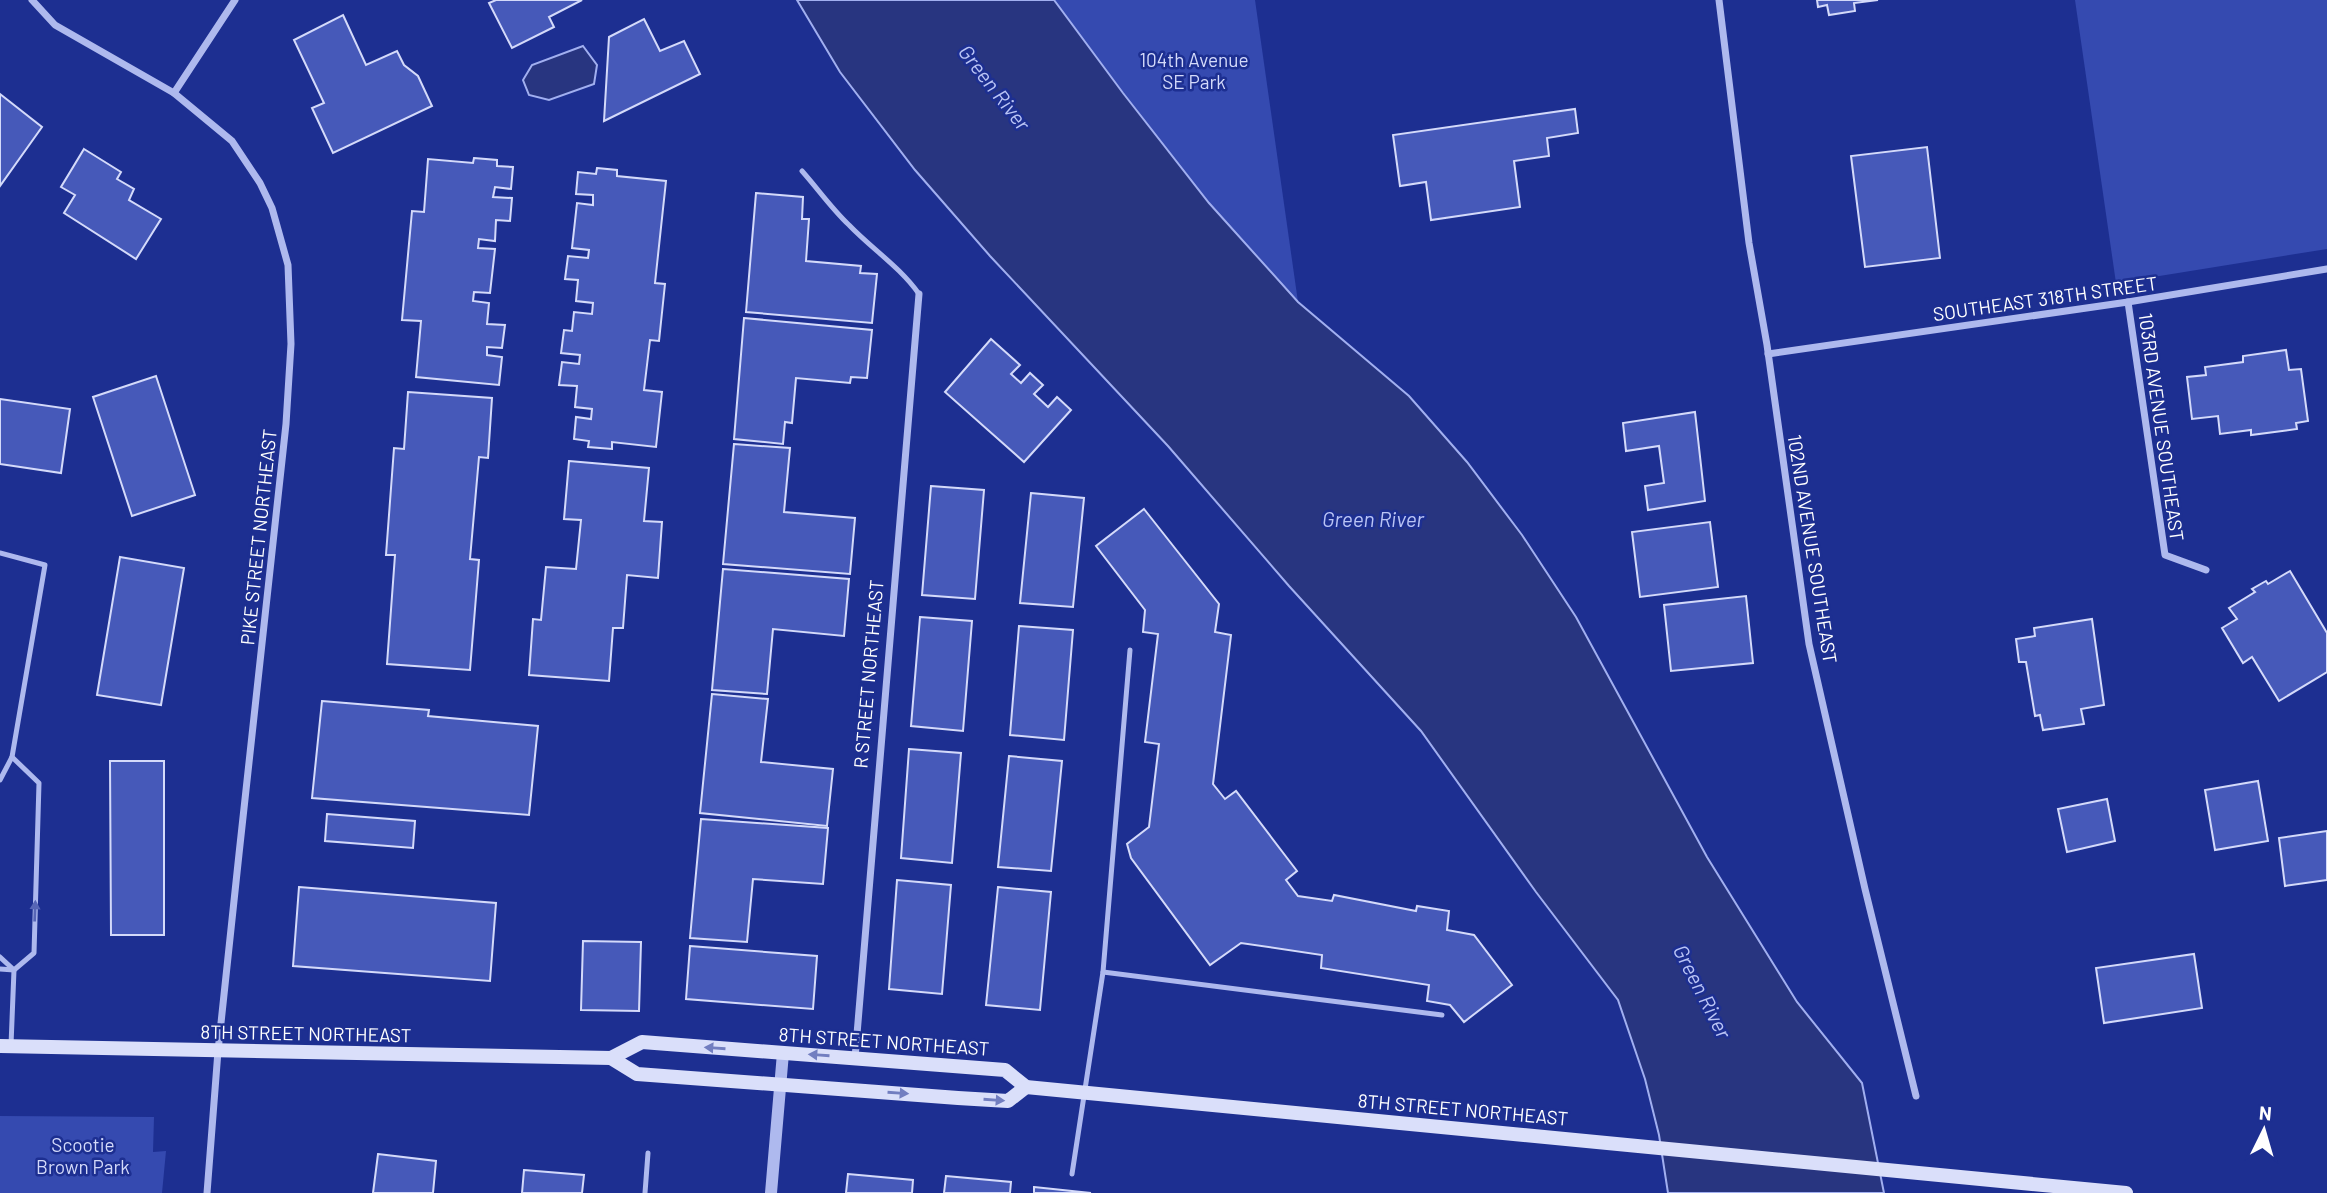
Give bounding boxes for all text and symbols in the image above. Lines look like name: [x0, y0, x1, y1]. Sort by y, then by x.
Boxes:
water label: Green River: [954, 39, 1037, 135]
park label: 104th Avenue SE Park: [1139, 48, 1249, 93]
street label: SOUTHEAST 318TH STREET: [1931, 271, 2159, 325]
street label: 103RD AVENUE SOUTHEAST: [2135, 311, 2189, 543]
street label: PIKE STREET NORTHEAST: [235, 428, 281, 646]
street label: 102ND AVENUE SOUTHEAST: [1784, 433, 1842, 665]
water label: Green River: [1322, 506, 1425, 531]
street label: R STREET NORTHEAST: [848, 579, 888, 769]
one-way arrow: [29, 899, 41, 921]
water label: Green River: [1669, 940, 1738, 1043]
street label: 8TH STREET NORTHEAST: [200, 1020, 412, 1046]
street label: 8TH STREET NORTHEAST: [778, 1022, 990, 1060]
one-way arrow: [704, 1042, 726, 1053]
one-way arrow: [808, 1050, 830, 1061]
one-way arrow: [887, 1088, 909, 1099]
street label: 8TH STREET NORTHEAST: [1357, 1088, 1569, 1130]
one-way arrow: [984, 1095, 1006, 1106]
north arrow: [2229, 1095, 2299, 1165]
text: N: [2258, 1101, 2273, 1125]
park label: Scootie Brown Park: [36, 1133, 130, 1178]

